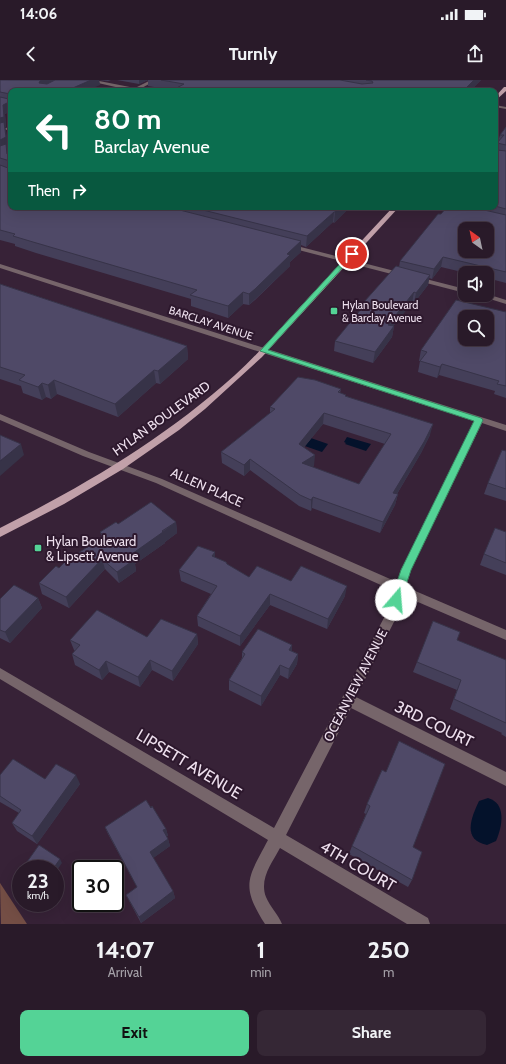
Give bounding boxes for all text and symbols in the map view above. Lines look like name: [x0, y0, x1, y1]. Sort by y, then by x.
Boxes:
text: 14:06: [20, 5, 57, 23]
icon: back: [20, 43, 42, 65]
text: Turnly: [229, 43, 277, 65]
icon: share: [464, 43, 486, 65]
text: 80 m: [94, 102, 161, 136]
icon: left: [28, 104, 80, 156]
text: Barclay Avenue: [94, 136, 210, 158]
icon: right: [68, 180, 90, 202]
text: Then: [28, 182, 60, 200]
north arrow: [458, 222, 494, 258]
map controls: [458, 222, 494, 346]
pin: [335, 237, 369, 271]
icon: arrive: [341, 243, 363, 265]
button: sound: [458, 266, 494, 302]
place label: Hylan Boulevard & Barclay Avenue: [342, 298, 422, 325]
street label: BARCLAY AVENUE: [167, 303, 255, 343]
marker: Hylan Boulevard & Barclay Avenue: [329, 306, 339, 316]
button: search: [458, 310, 494, 346]
street label: HYLAN BOULEVARD: [109, 377, 213, 459]
street label: ALLEN PLACE: [168, 464, 246, 510]
place label: Hylan Boulevard & Lipsett Avenue: [46, 533, 139, 564]
marker: Hylan Boulevard & Lipsett Avenue: [33, 543, 43, 553]
position arrow: [375, 579, 417, 621]
street label: OCEANVIEW AVENUE: [320, 626, 390, 744]
street label: 3RD COURT: [392, 697, 477, 751]
street label: LIPSETT AVENUE: [133, 725, 245, 803]
street label: 4TH COURT: [317, 837, 399, 895]
speed limit sign: 30: [72, 860, 124, 912]
text: 23: [27, 869, 49, 893]
text: km/h: [27, 889, 49, 902]
text: 14:07: [96, 935, 154, 964]
text: 1: [256, 935, 265, 964]
text: 250: [368, 935, 410, 964]
text: Arrival: [108, 964, 142, 980]
text: min: [250, 964, 272, 980]
text: m: [383, 964, 395, 980]
button: Exit: [20, 1010, 249, 1056]
button: Share: [257, 1010, 486, 1056]

